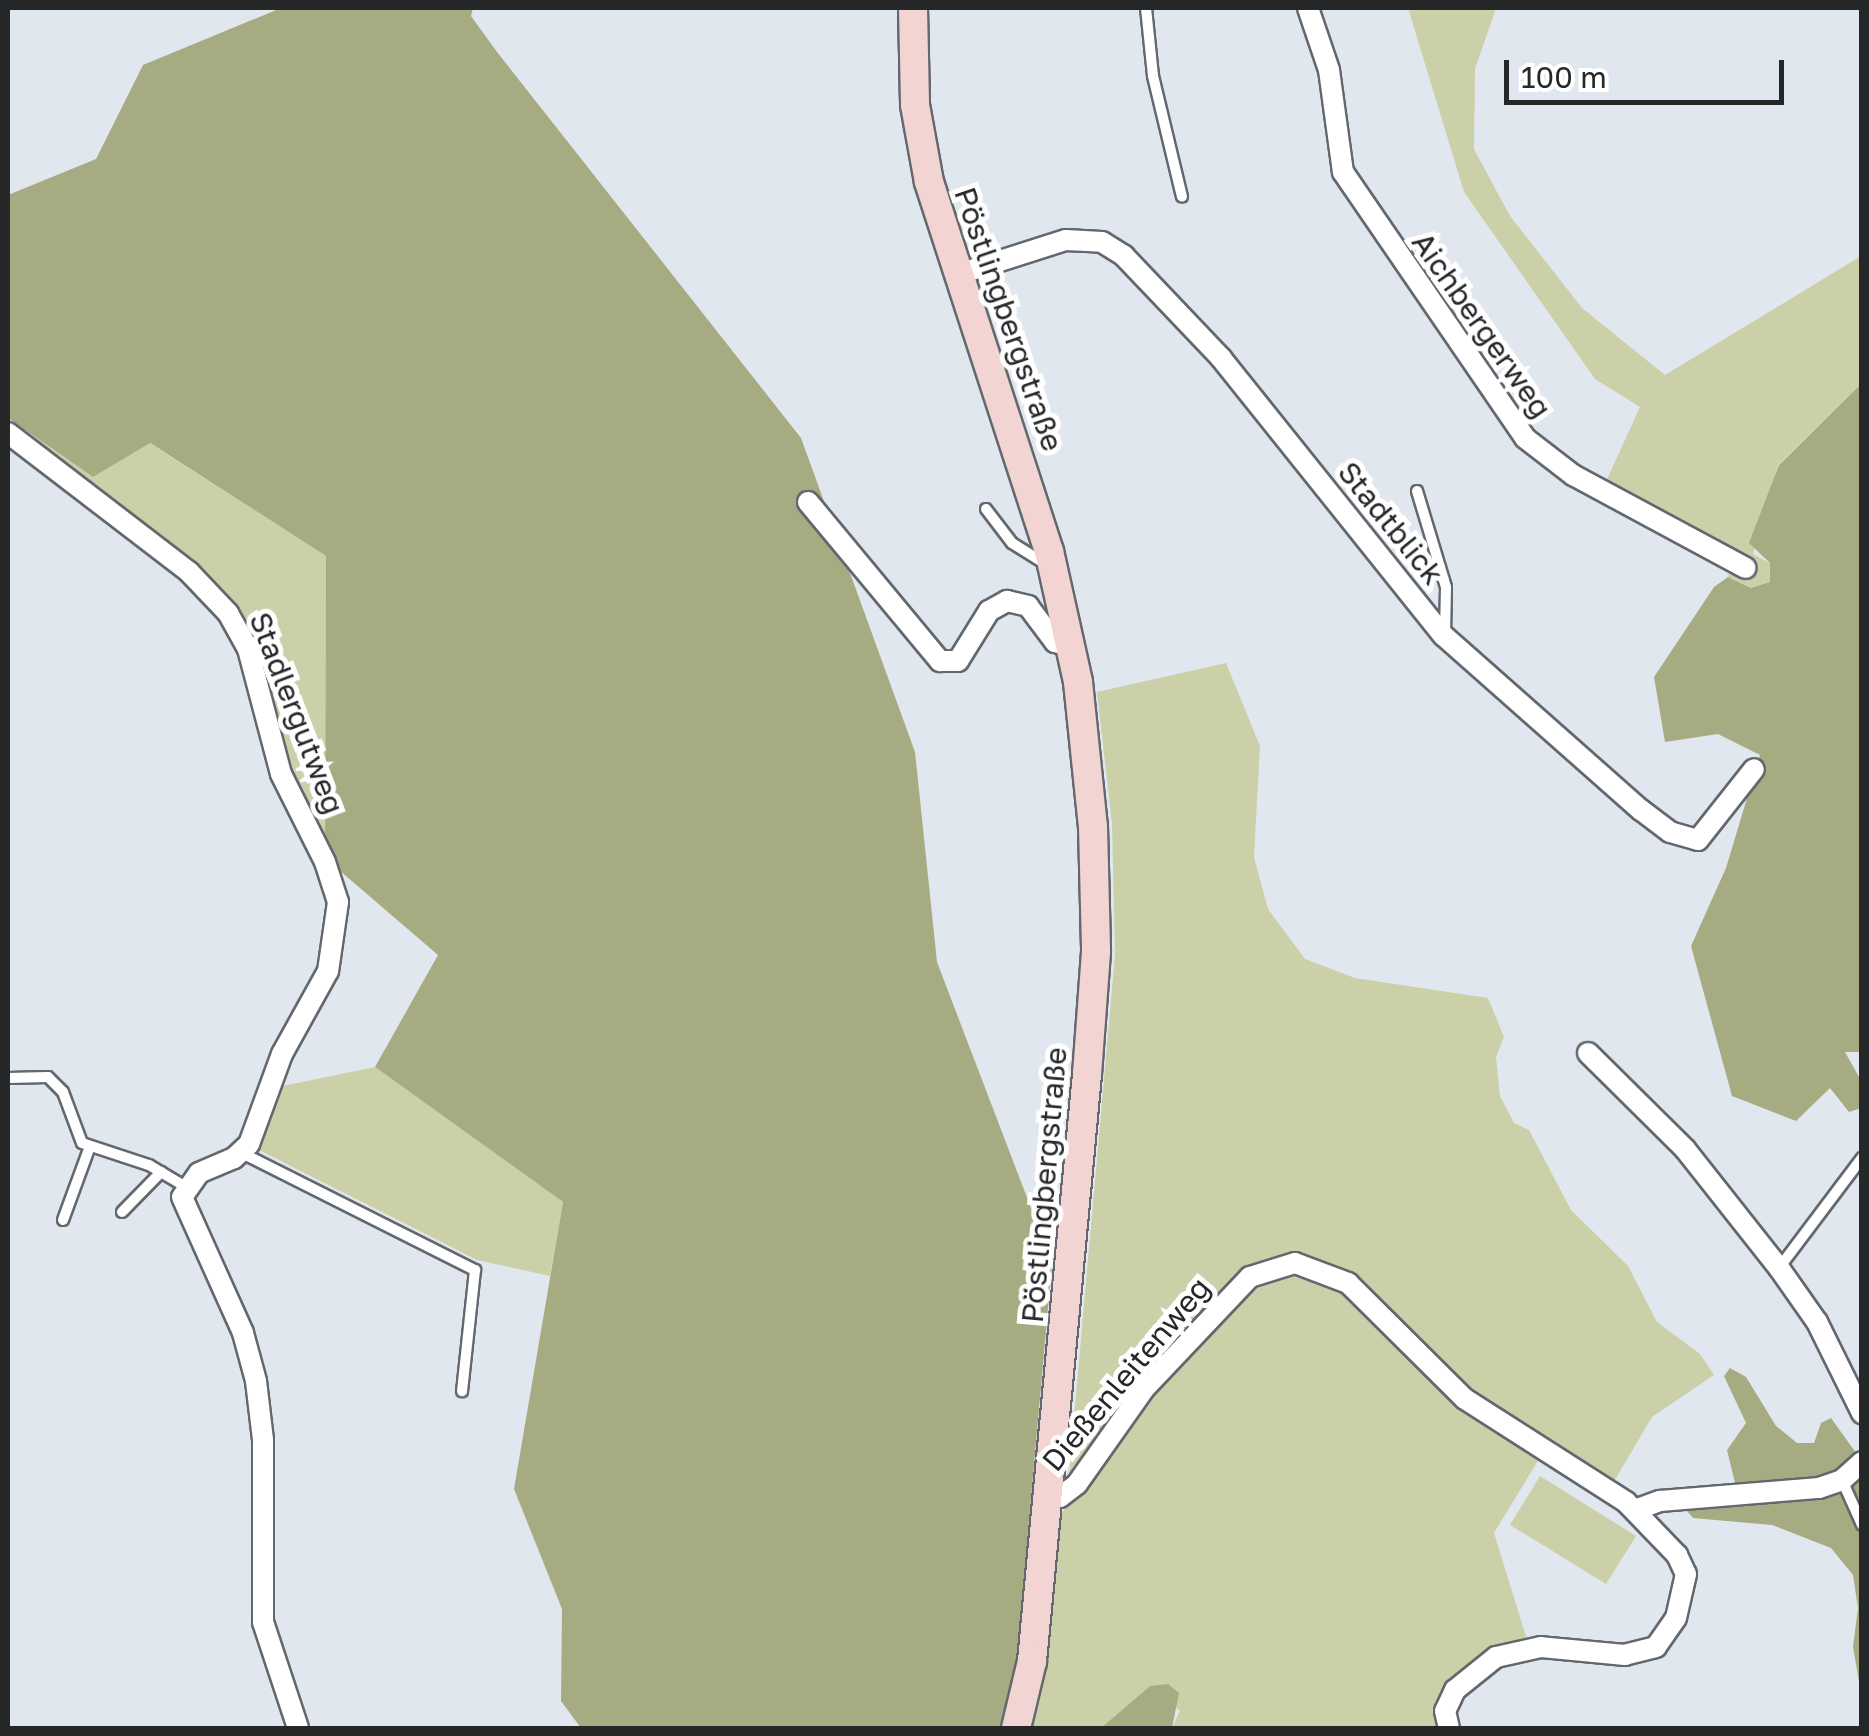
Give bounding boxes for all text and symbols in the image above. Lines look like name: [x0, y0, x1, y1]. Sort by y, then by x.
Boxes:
scale bar: [1509, 40, 1789, 102]
text: 100 m: [1521, 59, 1607, 95]
street label: Pöstlingbergstraße: [947, 182, 1071, 456]
street label: Aichbergerweg: [1405, 225, 1559, 425]
street label: Stadtblick: [1331, 454, 1451, 592]
street label: Stadlergutweg: [242, 607, 352, 819]
street label: Pöstlingbergstraße: [1014, 1046, 1074, 1324]
street label: Dießenleitenweg: [1034, 1270, 1218, 1478]

